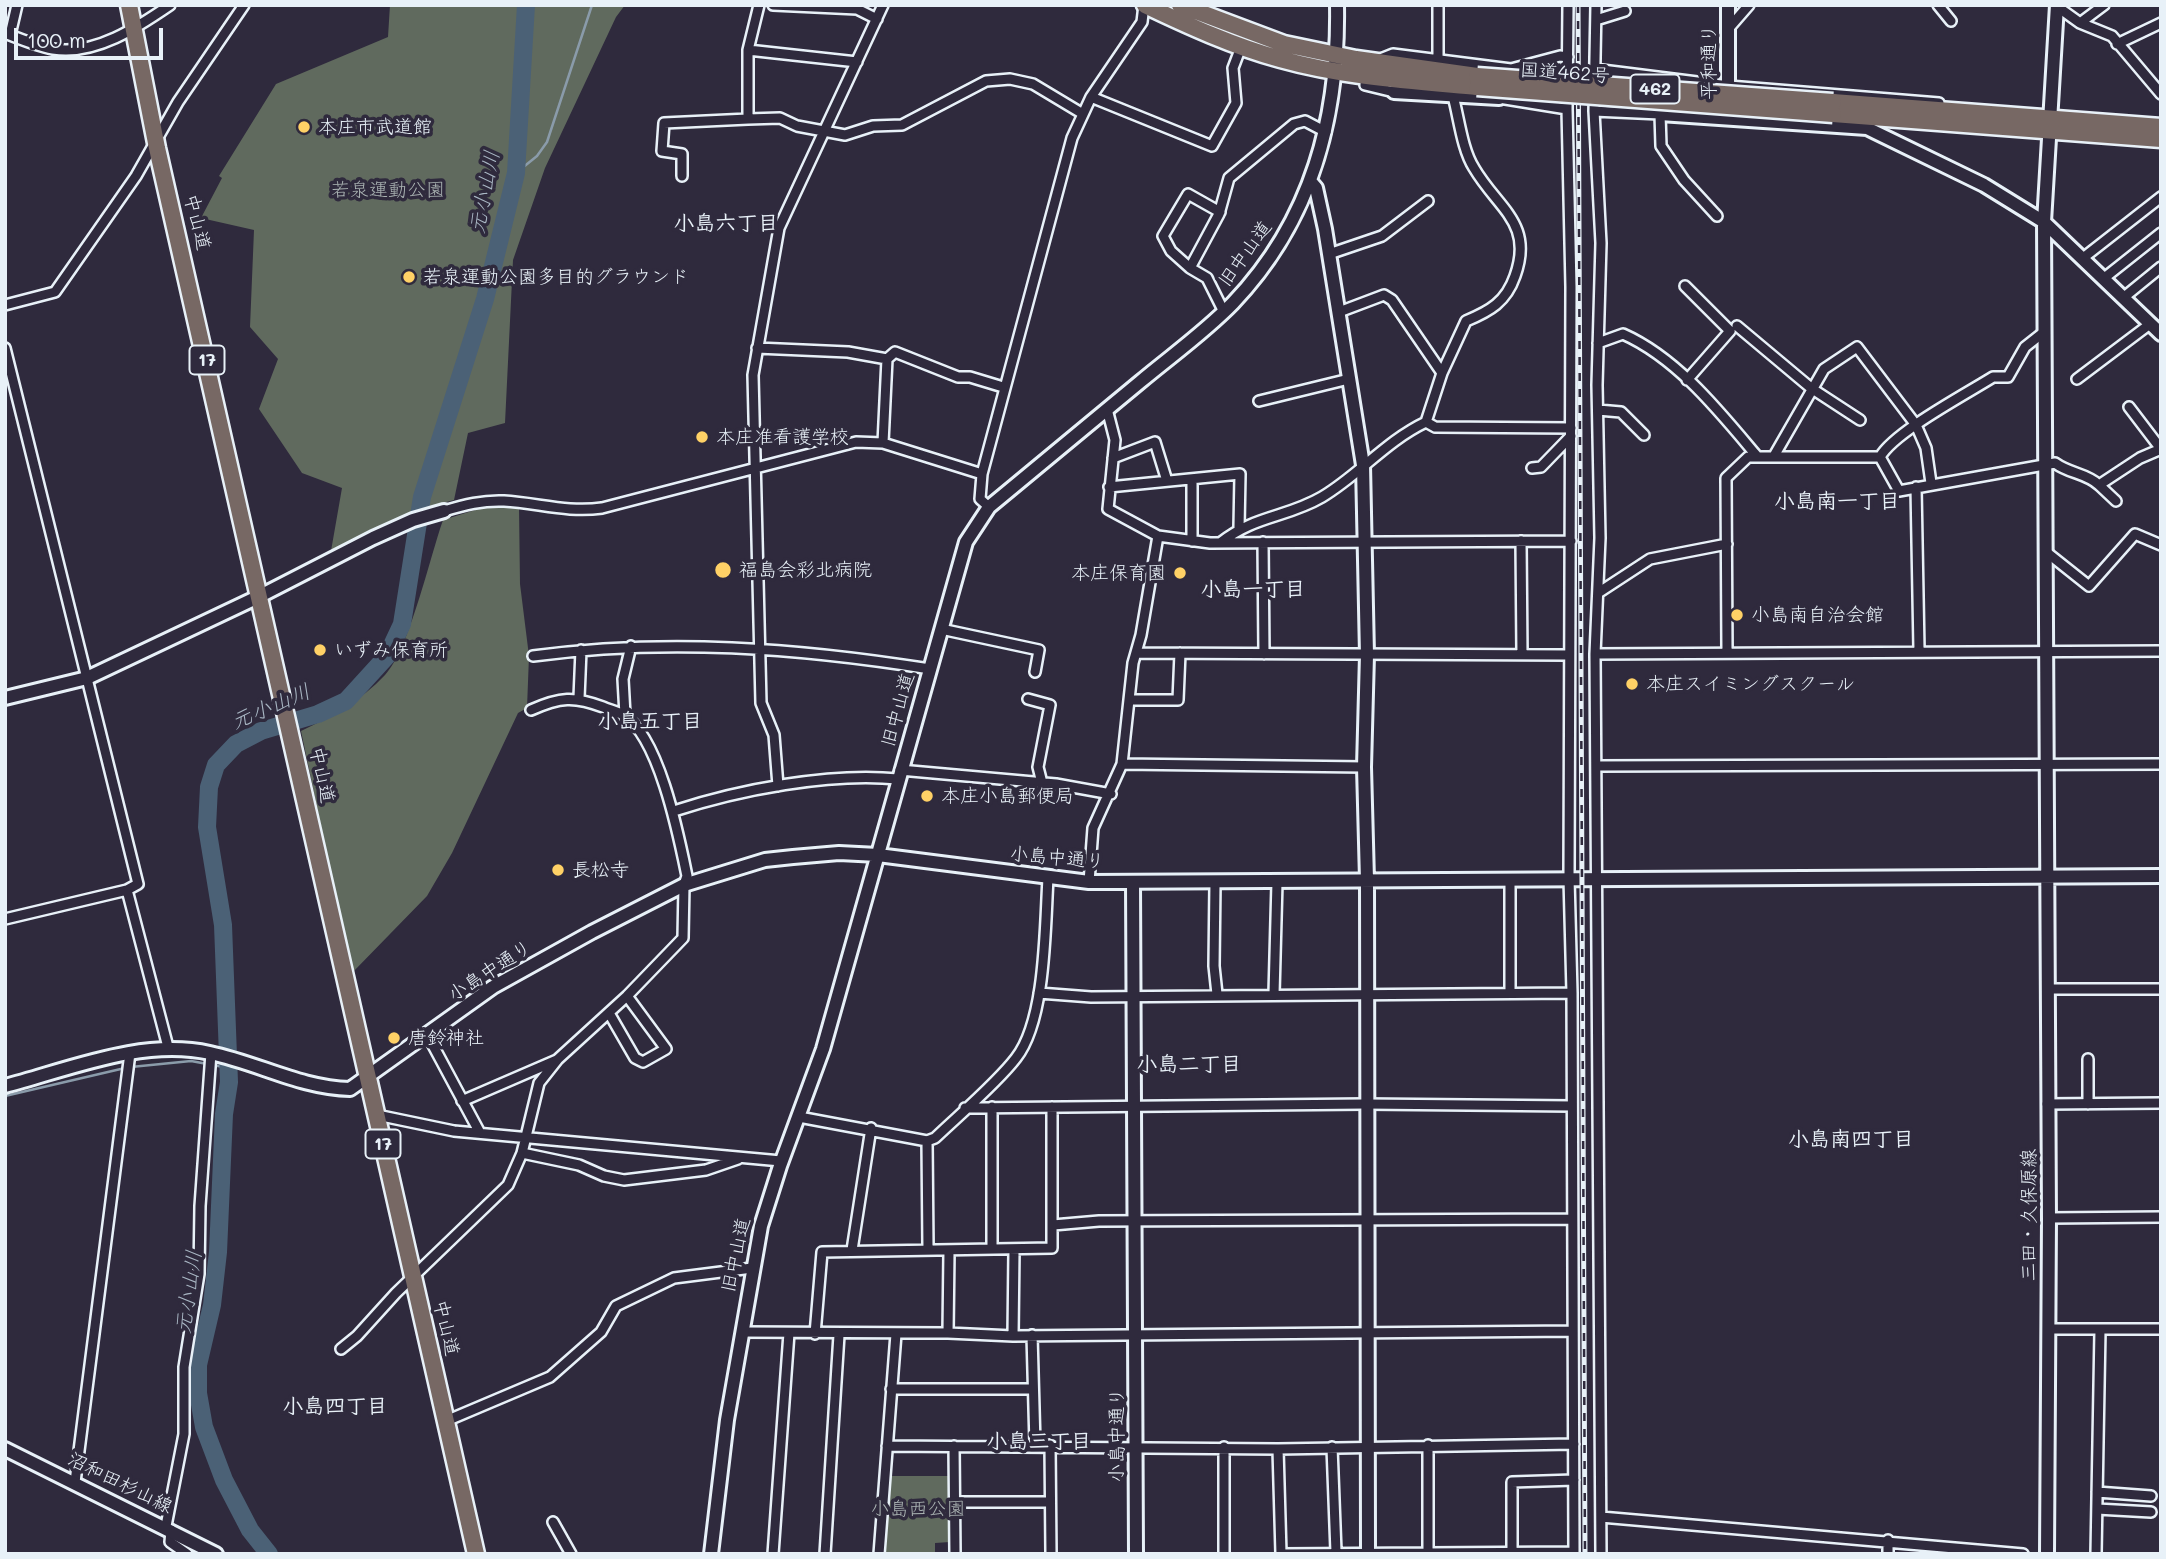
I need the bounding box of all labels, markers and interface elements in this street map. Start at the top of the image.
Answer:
scale bar [18,14,166,58]
street label: 平和通り [1698,24,1720,100]
text: 100 m [27,26,86,53]
street label: 国道462号 [1519,58,1611,88]
road number: 462 [1630,74,1680,104]
place label: 本庄市武道館 [318,116,432,138]
marker: 本庄市武道館 [296,119,312,135]
water label: 元小山川 [465,148,505,236]
park label: 若泉運動公園 [331,179,445,201]
street label: 中山道 [179,192,215,252]
district label: 小島六丁目 [674,211,778,237]
street label: 旧中山道 [1213,217,1277,291]
place label: 若泉運動公園多目的グラウンド [423,266,689,288]
marker: 若泉運動公園多目的グラウンド [401,269,417,285]
road number: 17 [190,346,224,374]
place label: 本庄准看護学校 [716,426,849,448]
marker: 本庄准看護学校 [694,429,710,445]
district label: 小島南一丁目 [1774,489,1900,515]
place label: 福島会彩北病院 [739,559,872,581]
marker: 福島会彩北病院 [713,560,733,580]
place label: 本庄保育園 [1071,562,1166,584]
marker: 本庄保育園 [1172,565,1188,581]
district label: 小島一丁目 [1201,577,1305,603]
place label: 小島南自治会館 [1751,604,1884,626]
marker: 小島南自治会館 [1729,607,1745,623]
place label: いずみ保育所 [334,639,448,661]
marker: いずみ保育所 [312,642,328,658]
street label: 旧中山道 [877,670,919,750]
place label: 本庄スイミングスクール [1646,673,1855,695]
marker: 本庄スイミングスクール [1624,676,1640,692]
water label: 元小山川 [227,679,315,735]
district label: 小島五丁目 [598,709,702,735]
street label: 中山道 [305,745,339,805]
place label: 本庄小島郵便局 [941,785,1074,807]
marker: 本庄小島郵便局 [919,788,935,804]
street label: 小島中通り [1009,843,1105,873]
place label: 長松寺 [572,859,629,881]
marker: 長松寺 [550,862,566,878]
street label: 小島中通り [444,936,536,1006]
place label: 唐鈴神社 [408,1027,484,1049]
marker: 唐鈴神社 [386,1030,402,1046]
district label: 小島二丁目 [1137,1052,1241,1078]
district label: 小島南四丁目 [1788,1127,1914,1153]
road number: 17 [366,1129,400,1158]
street label: 三田・久保原線 [2018,1149,2040,1281]
street label: 旧中山道 [717,1215,755,1295]
water label: 元小山川 [171,1249,207,1335]
street label: 中山道 [428,1298,464,1358]
street label: 小島中通り [1106,1388,1128,1482]
district label: 小島四丁目 [283,1394,387,1420]
district label: 小島三丁目 [987,1429,1091,1455]
street label: 沼和田杉山線 [64,1448,176,1518]
park label: 小島西公園 [871,1498,965,1520]

